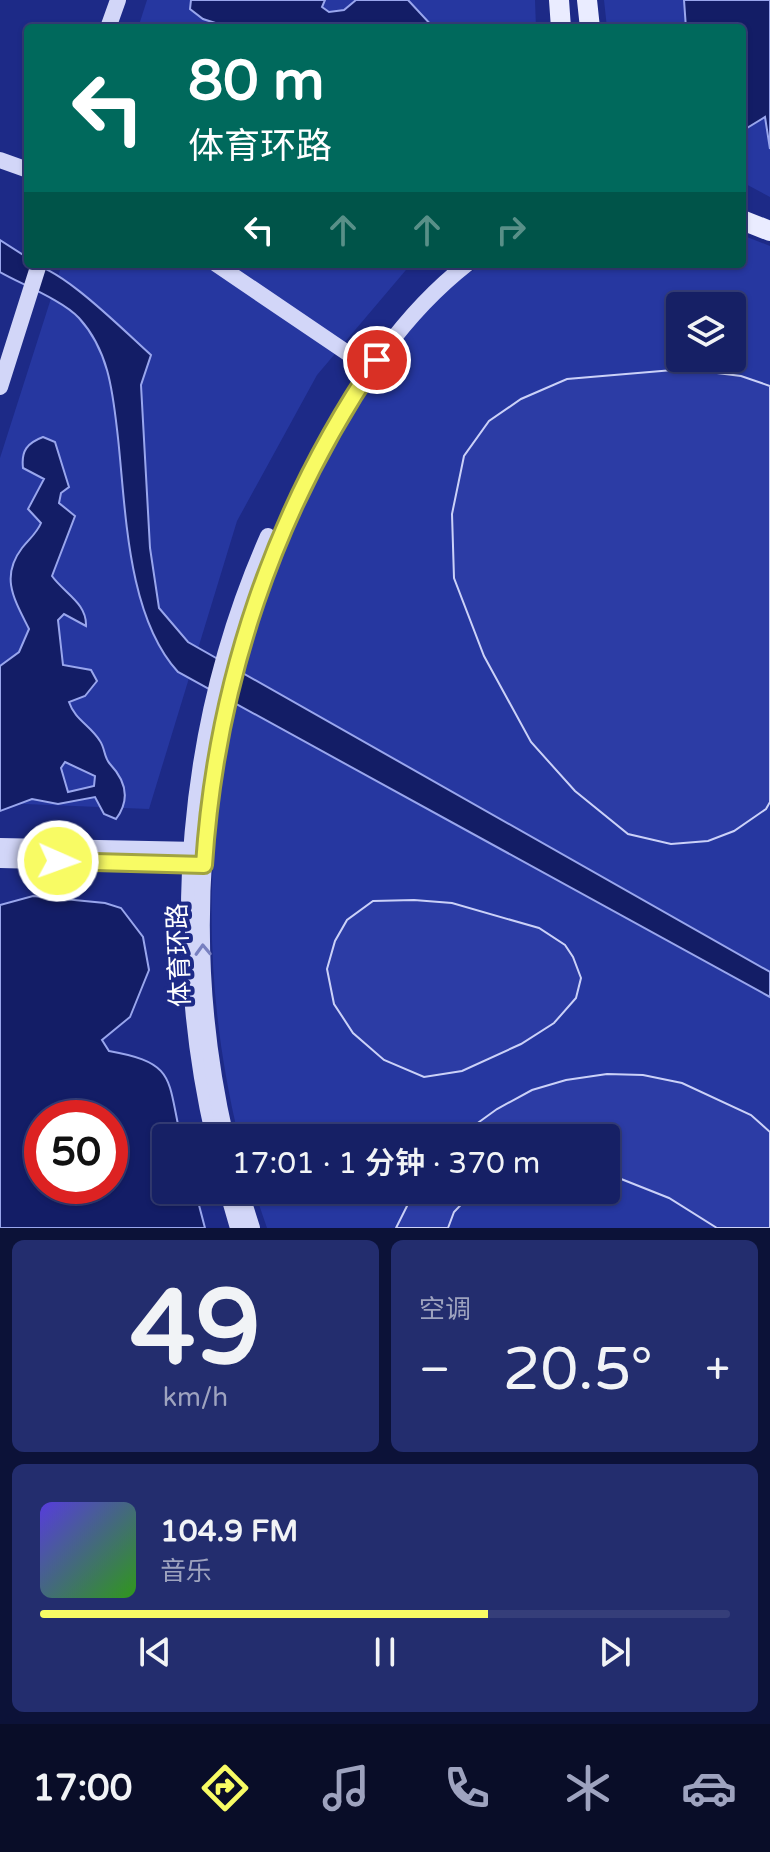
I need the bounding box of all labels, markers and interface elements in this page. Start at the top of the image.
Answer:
text: 80 m [188,48,324,115]
icon: left [56,56,160,160]
text: 体育环路 [188,125,332,168]
icon: left [237,208,281,252]
icon: ahead [321,208,365,252]
icon: ahead [405,208,449,252]
icon: right [489,208,533,252]
map controls [666,292,746,372]
button: layers [666,292,746,372]
pin [343,326,411,394]
icon: arrive [355,338,399,382]
position arrow [16,819,100,903]
street label: 体育环路 [162,902,196,1008]
one-way arrow [195,943,212,956]
speed limit sign: 50 [24,1100,128,1204]
text: 17:01 · 1 分钟 · 370 m [232,1145,540,1182]
text: 49 [130,1267,261,1392]
text: 空调 [419,1294,471,1325]
text: 20.5° [503,1334,653,1406]
text: − [419,1344,450,1397]
text: + [705,1344,730,1397]
text: km/h [163,1382,228,1413]
text: 104.9 FM [160,1513,298,1550]
text: 音乐 [160,1556,212,1587]
icon: previous [133,1630,177,1674]
icon: pause [363,1630,407,1674]
icon: next [593,1630,637,1674]
icon: directions [197,1760,253,1816]
icon: music [318,1760,374,1816]
icon: phone [439,1760,495,1816]
icon: climate [560,1760,616,1816]
icon: car [681,1760,737,1816]
text: 17:00 [33,1767,132,1810]

